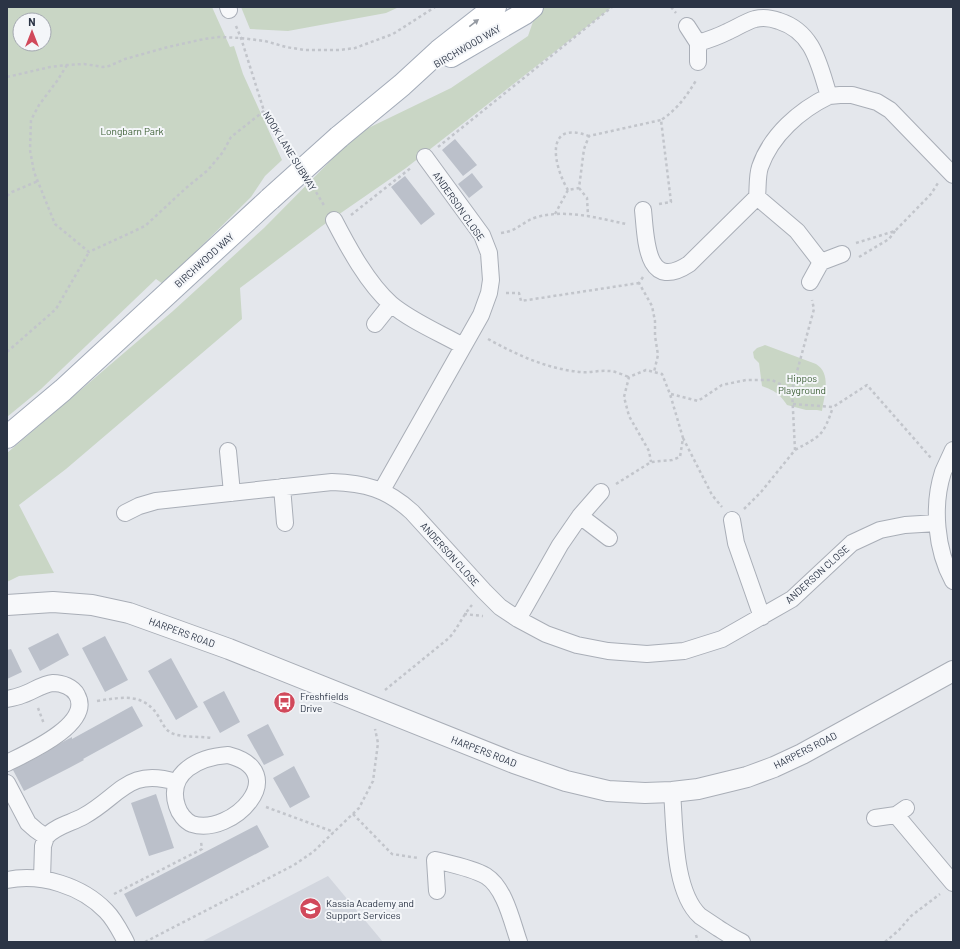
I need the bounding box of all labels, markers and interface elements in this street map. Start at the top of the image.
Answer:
north arrow [12,12,52,52]
text: N [28,15,36,28]
one-way arrow [469,19,480,28]
street label: BIRCHWOOD WAY [431,22,503,70]
street label: NOOK LANE SUBWAY [261,109,319,193]
park label: Longbarn Park [100,125,164,137]
street label: ANDERSON CLOSE [431,169,487,243]
street label: BIRCHWOOD WAY [172,230,236,290]
park label: Hippos Playground [778,372,826,396]
street label: ANDERSON CLOSE [418,520,482,588]
street label: ANDERSON CLOSE [783,542,851,606]
street label: HARPERS ROAD [147,615,217,649]
bus stop icon: Freshfields Drive [272,689,298,715]
place label: Freshfields Drive [300,690,349,714]
street label: HARPERS ROAD [771,729,839,771]
street label: HARPERS ROAD [449,733,519,769]
school or university icon: Kassia Academy and Support Services [297,896,323,922]
place label: Kassia Academy and Support Services [326,897,414,921]

